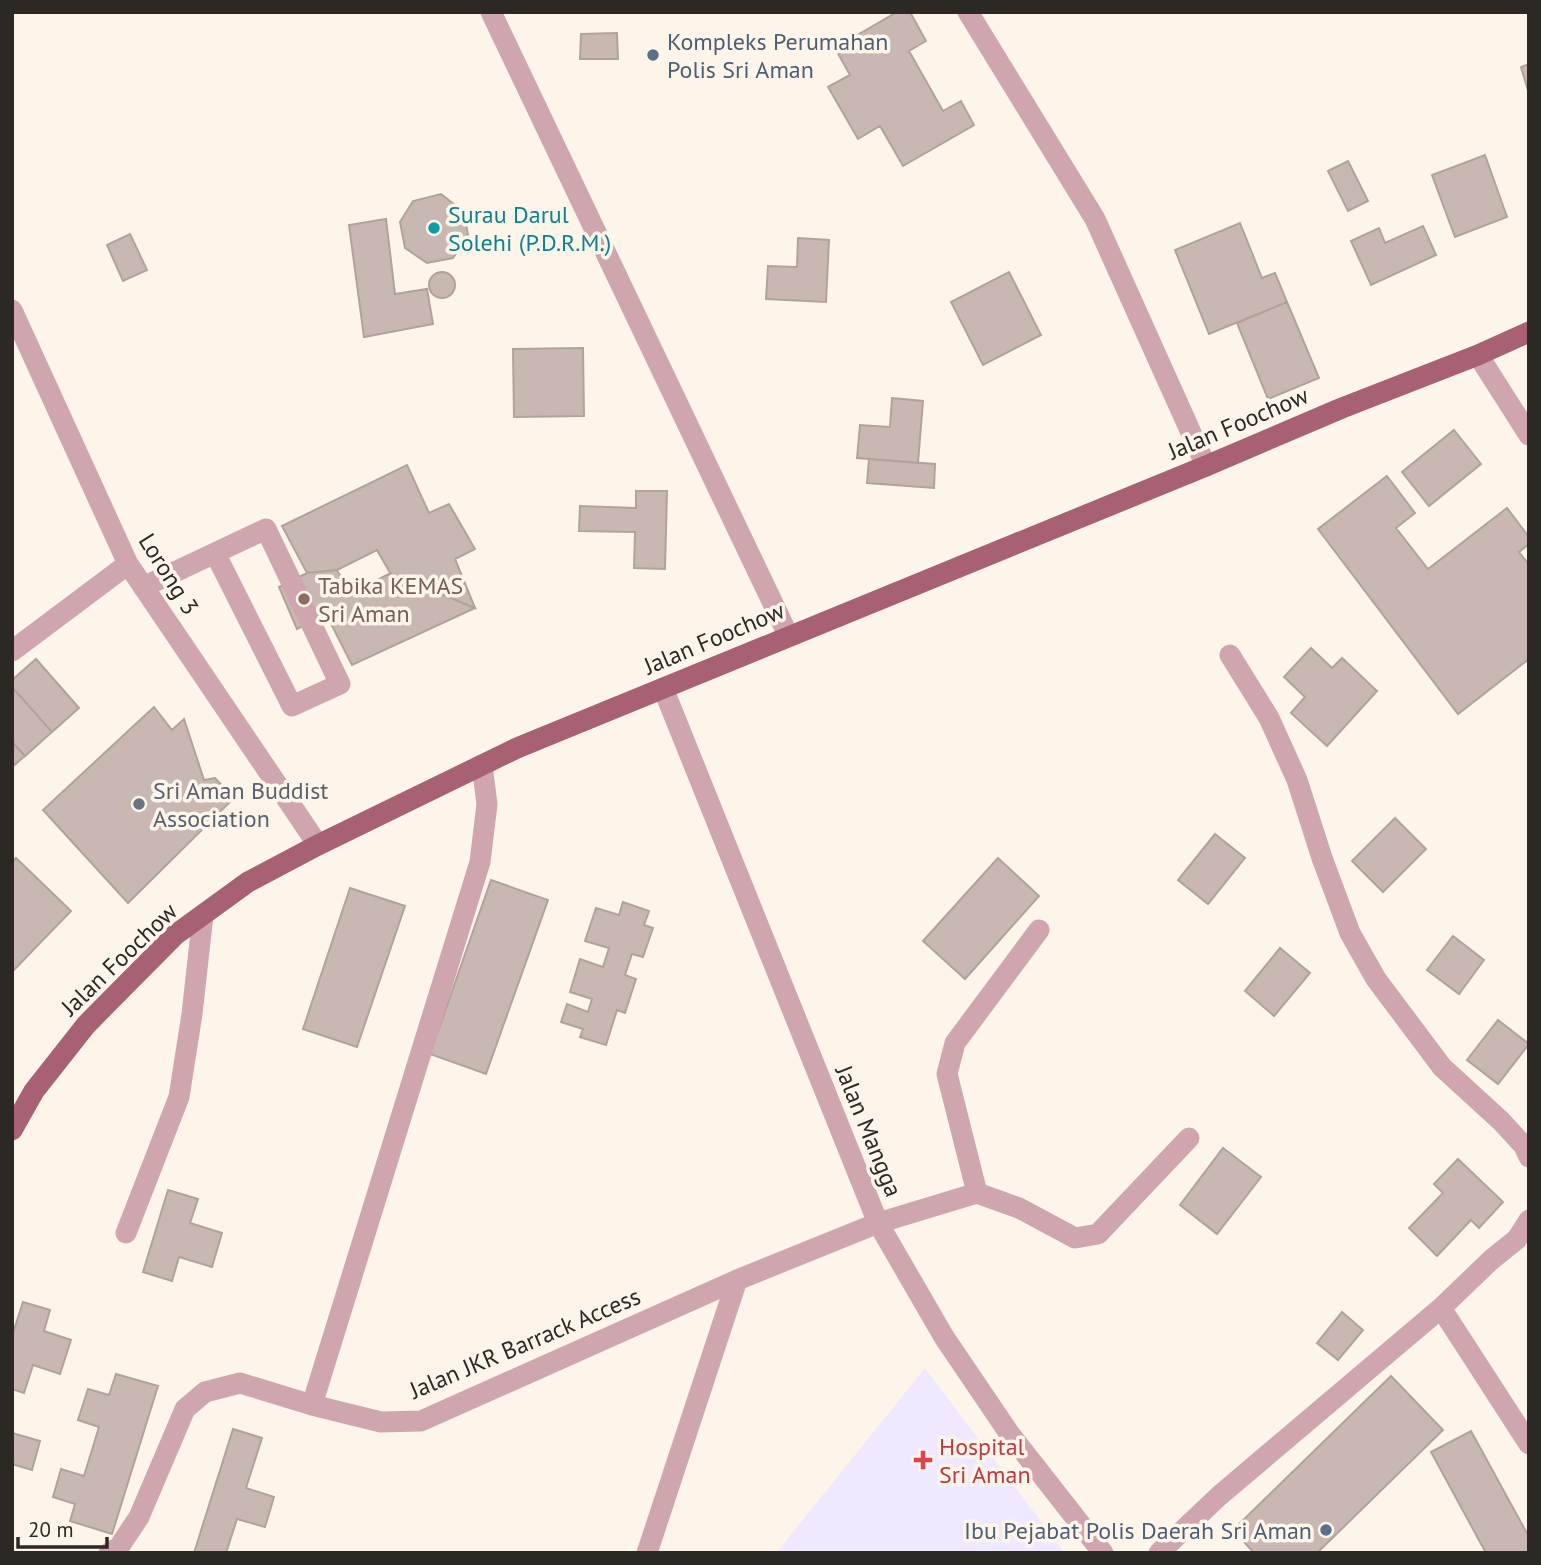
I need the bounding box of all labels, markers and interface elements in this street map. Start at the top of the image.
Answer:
place label: Kompleks Perumahan Polis Sri Aman [667,26,888,85]
marker: Kompleks Perumahan Polis Sri Aman [645,47,661,63]
place label: Surau Darul Solehi (P.D.R.M.) [448,199,611,258]
marker: Surau Darul Solehi (P.D.R.M.) [426,220,442,236]
street label: Jalan Foochow [1162,379,1313,467]
street label: Lorong 3 [132,527,206,621]
place label: Tabika KEMAS Sri Aman [318,570,463,629]
marker: Tabika KEMAS Sri Aman [296,591,312,607]
street label: Jalan Foochow [638,594,789,682]
place label: Sri Aman Buddist Association [153,775,328,834]
marker: Sri Aman Buddist Association [131,796,147,812]
street label: Jalan Foochow [54,896,184,1023]
street label: Jalan Mangga [828,1060,909,1201]
street label: Jalan JKR Barrack Access [404,1280,645,1406]
place label: Hospital Sri Aman [939,1431,1031,1490]
marker: Hospital Sri Aman [913,1450,933,1470]
scale bar [18,1506,107,1550]
place label: Ibu Pejabat Polis Daerah Sri Aman [964,1515,1312,1546]
text: 20 m [28,1516,74,1543]
marker: Ibu Pejabat Polis Daerah Sri Aman [1318,1522,1334,1538]

